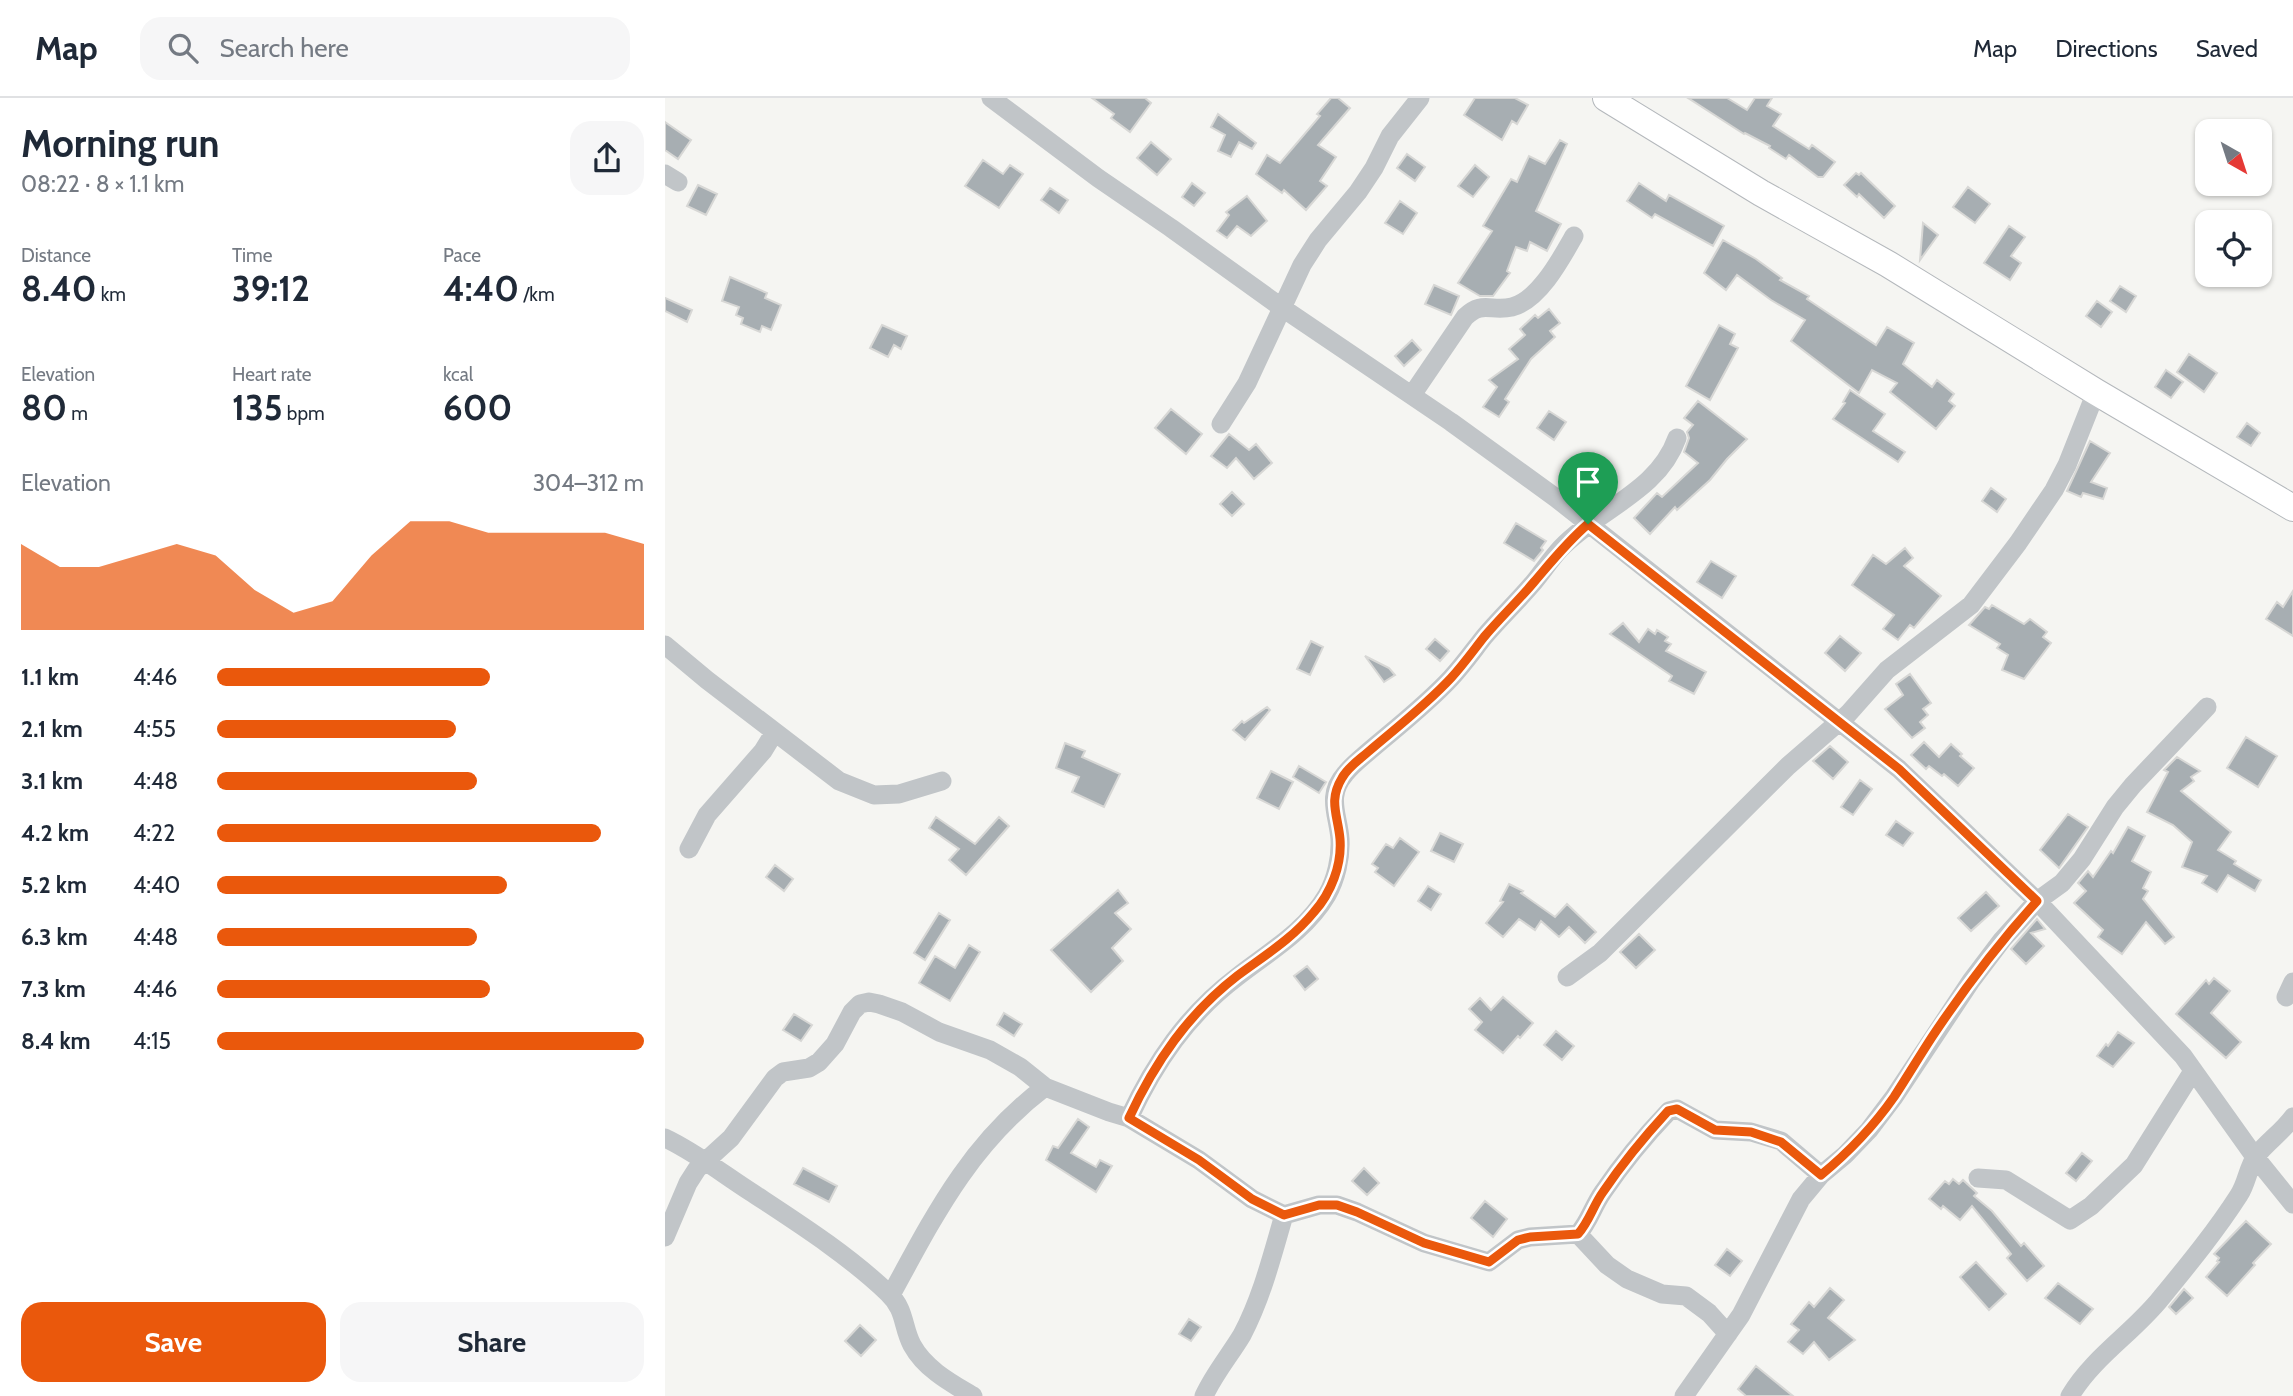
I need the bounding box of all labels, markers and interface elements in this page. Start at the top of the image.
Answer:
search box [140,17,630,80]
text: Map [35,28,98,68]
icon: search [164,29,202,67]
text: Search here [220,32,349,64]
text: Map [1973,34,2017,63]
text: Directions [2055,34,2158,63]
text: Saved [2196,34,2258,63]
north arrow [2195,119,2271,196]
map controls [2195,119,2272,287]
text: Morning run [21,120,220,167]
button: share [570,121,644,195]
text: 08:22 · 8 × 1.1 km [21,170,184,198]
button: locate [2195,210,2272,287]
text: Distance [21,244,91,267]
text: Time [232,244,272,267]
text: Pace [443,244,481,267]
text: 8.40 [21,267,96,310]
text: 39:12 [232,267,310,310]
text: 4:40 [443,267,519,310]
text: km [96,283,126,306]
text: /km [519,283,555,306]
text: Elevation [21,363,95,386]
text: Heart rate [232,363,312,386]
text: kcal [443,363,473,386]
text: 80 [21,386,67,429]
text: 135 [232,386,283,429]
text: 600 [443,386,512,429]
text: m [67,402,88,425]
text: bpm [283,402,325,425]
pin [1558,452,1618,524]
icon: arrive [1569,463,1607,501]
text: Elevation [21,469,111,497]
text: 304–312 m [533,469,644,497]
text: 1.1 km [21,663,79,691]
text: 4:46 [133,663,177,691]
text: 2.1 km [21,715,83,743]
text: 4:55 [133,715,176,743]
text: 3.1 km [21,767,83,795]
text: 4:48 [133,767,178,795]
text: 4.2 km [21,819,89,847]
text: 4:22 [133,819,175,847]
text: 5.2 km [21,871,87,899]
text: 4:40 [133,871,180,899]
text: 6.3 km [21,923,88,951]
text: 4:48 [133,923,178,951]
text: 7.3 km [21,975,86,1003]
text: 4:46 [133,975,177,1003]
text: 8.4 km [21,1027,91,1055]
text: 4:15 [133,1027,171,1055]
button: Save [21,1302,326,1382]
button: Share [340,1302,644,1382]

